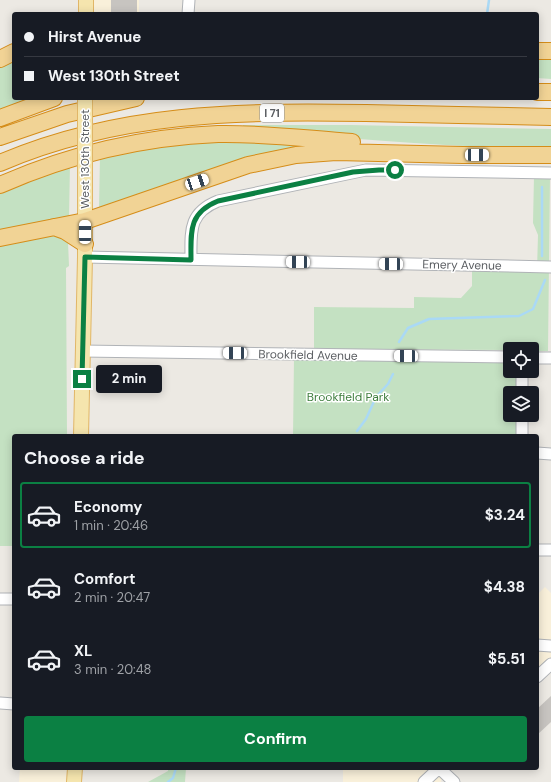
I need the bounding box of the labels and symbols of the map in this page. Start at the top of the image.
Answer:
road number: I 71 [260,104,284,122]
street label: West 130th Street [77,109,93,209]
car [465,149,489,161]
route start [386,161,404,179]
car [184,172,210,192]
car [79,220,91,244]
car [286,256,310,268]
street label: Emery Avenue [422,256,502,274]
car [379,258,403,270]
street label: Brookfield Avenue [258,346,358,364]
car [223,347,247,359]
car [394,350,418,362]
callout: 2 min [96,365,162,393]
route end [73,370,91,388]
park label: Brookfield Park [307,389,389,405]

